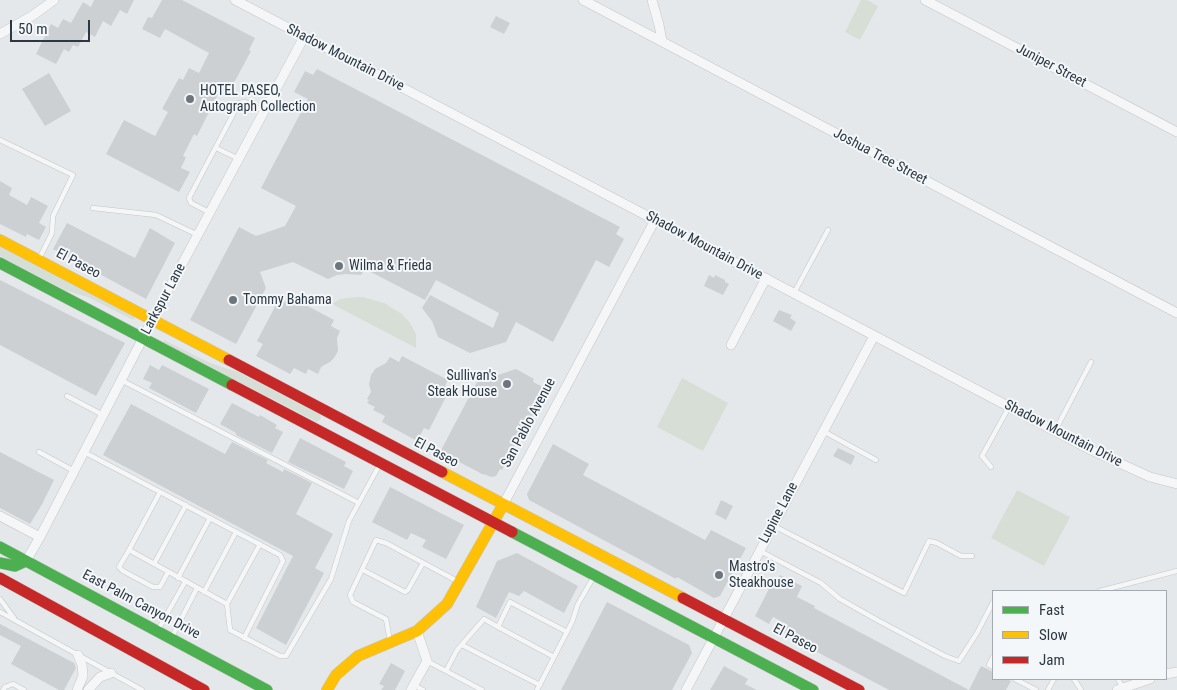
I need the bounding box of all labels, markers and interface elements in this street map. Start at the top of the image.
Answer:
scale bar [12,10,92,42]
text: 50 m [18,20,48,38]
street label: Shadow Mountain Drive [283,21,407,95]
street label: Juniper Street [1013,40,1089,92]
place label: HOTEL PASEO, Autograph Collection [200,83,316,115]
marker: HOTEL PASEO, Autograph Collection [184,93,196,105]
street label: Joshua Tree Street [830,125,930,189]
street label: Shadow Mountain Drive [643,208,765,284]
street label: El Paseo [53,245,103,283]
place label: Wilma & Frieda [349,258,432,274]
marker: Wilma & Frieda [333,260,345,272]
street label: Larkspur Lane [138,261,190,337]
place label: Tommy Bahama [243,292,332,308]
marker: Tommy Bahama [227,294,239,306]
place label: Sullivan's Steak House [427,368,497,401]
street label: San Pablo Avenue [498,375,560,471]
marker: Sullivan's Steak House [501,378,513,390]
street label: Shadow Mountain Drive [1001,397,1125,471]
street label: El Paseo [411,434,461,472]
street label: Lupine Lane [756,480,802,546]
place label: Mastro's Steakhouse [729,559,793,592]
street label: East Palm Canyon Drive [79,567,203,643]
marker: Mastro's Steakhouse [713,569,725,581]
legend [992,590,1167,680]
text: Fast [1039,601,1064,619]
street label: El Paseo [770,620,820,658]
text: Slow [1039,626,1068,644]
text: Jam [1039,651,1065,669]

